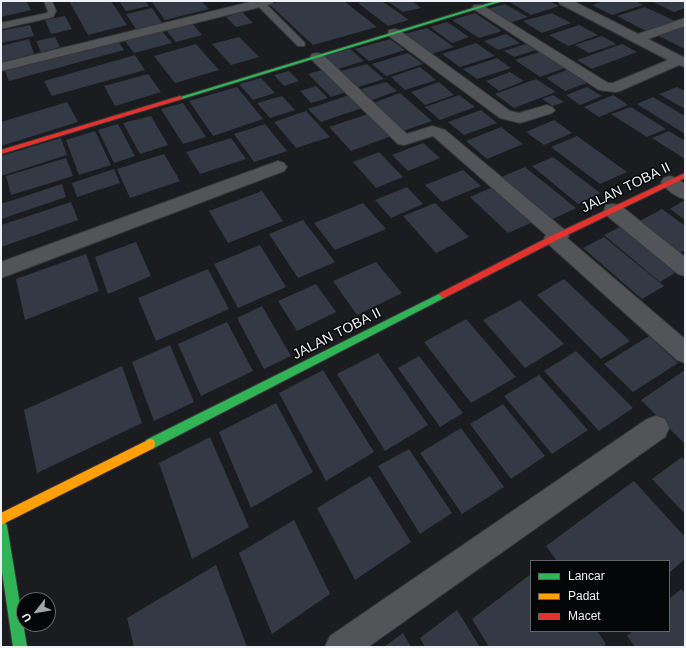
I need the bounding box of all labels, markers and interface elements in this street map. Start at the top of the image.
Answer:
street label: JALAN TOBA II [579,159,673,217]
street label: JALAN TOBA II [290,304,384,364]
legend [530,560,670,632]
text: Lancar [568,569,605,583]
text: Padat [568,589,599,603]
north arrow [16,592,56,632]
text: Macet [568,609,601,623]
text: U [19,611,34,624]

